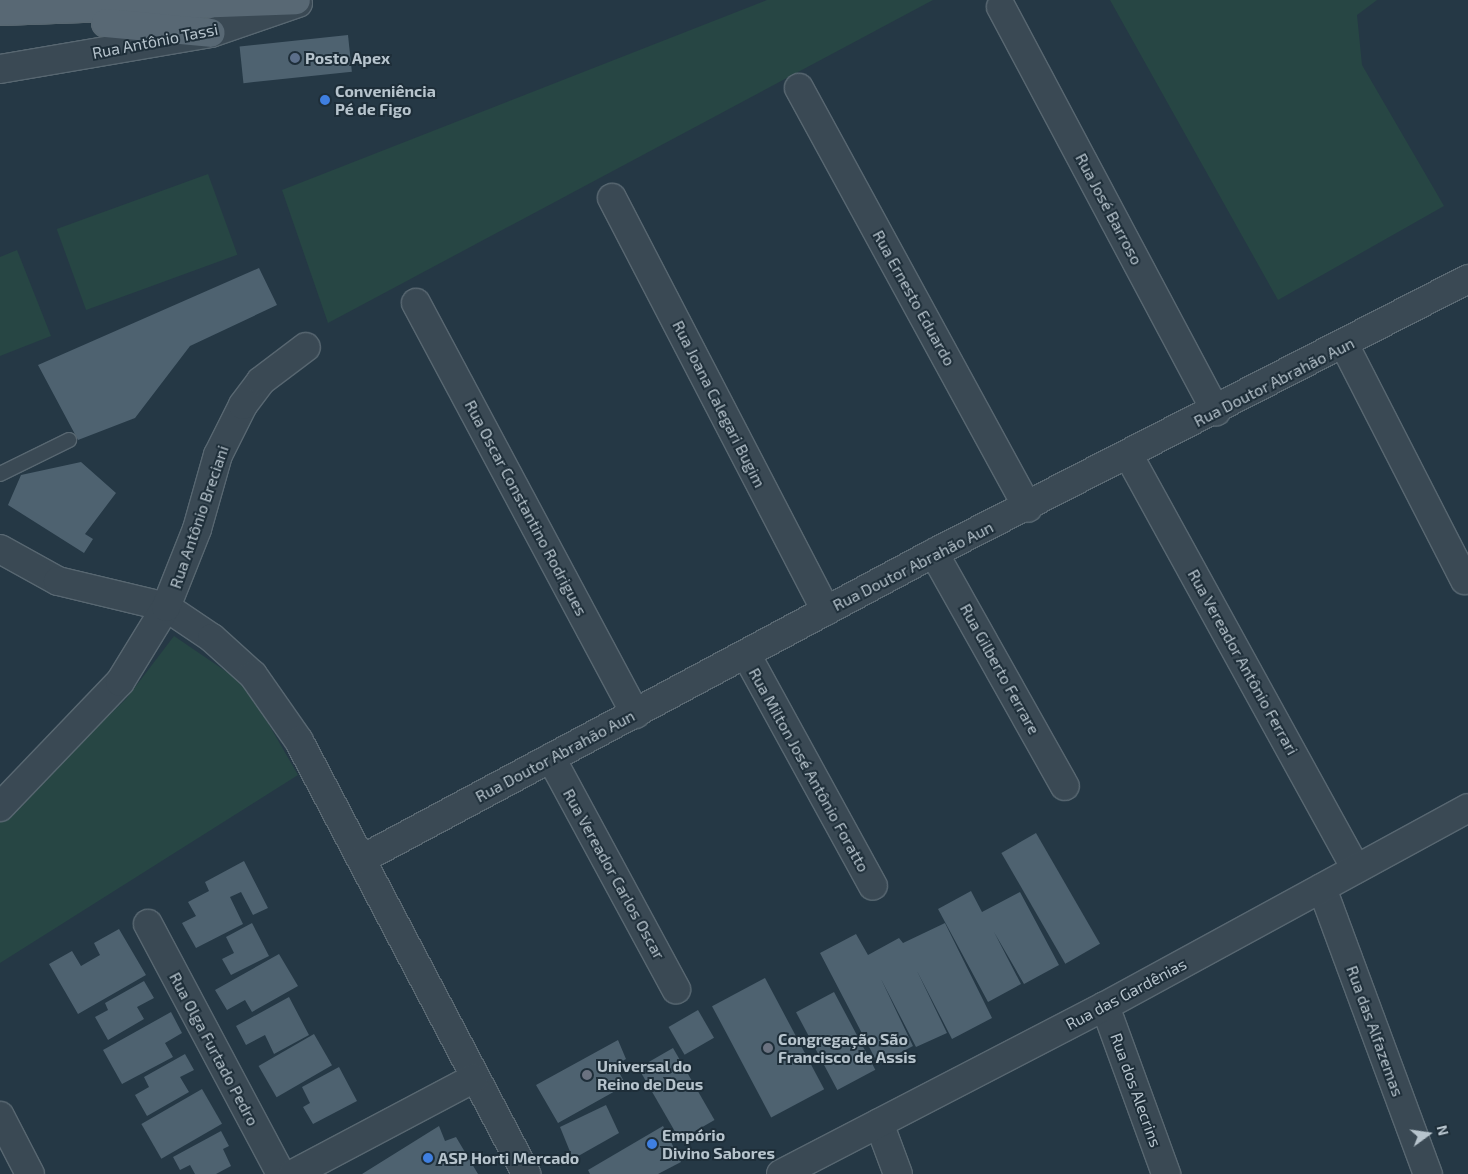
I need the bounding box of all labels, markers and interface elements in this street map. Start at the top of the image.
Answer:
street label: Rua Antônio Tassi [90,19,220,63]
place label: Posto Apex [305,48,390,68]
marker: Posto Apex [289,52,301,64]
place label: Conveniência Pé de Figo [335,81,436,119]
marker: Conveniência Pé de Figo [319,94,331,106]
street label: Rua José Barroso [1071,150,1147,268]
street label: Rua Ernesto Eduardo [869,227,959,369]
street label: Rua Joana Calegari Bugim [668,317,770,491]
street label: Rua Doutor Abrahão Aun [1190,333,1358,431]
street label: Rua Oscar Constantino Rodrigues [461,397,591,619]
street label: Rua Antônio Breciani [165,443,233,591]
street label: Rua Doutor Abrahão Aun [829,517,997,615]
street label: Rua Vereador Antônio Ferrari [1184,565,1302,759]
street label: Rua Gilberto Ferrare [956,600,1044,738]
street label: Rua Milton José Antônio Foratto [745,664,873,876]
street label: Rua Doutor Abrahão Aun [472,706,638,806]
street label: Rua Vereador Carlos Oscar [559,785,669,963]
street label: Rua das Gardênias [1062,954,1190,1034]
street label: Rua das Alfazemas [1342,963,1408,1099]
street label: Rua Olga Furtado Pedro [165,969,263,1129]
place label: Congregação São Francisco de Assis [778,1029,917,1067]
street label: Rua dos Alecrins [1106,1030,1166,1150]
marker: Congregação São Francisco de Assis [762,1042,774,1054]
place label: Universal do Reino de Deus [597,1056,703,1094]
marker: Universal do Reino de Deus [581,1069,593,1081]
north arrow [1403,1109,1453,1159]
text: N [1434,1123,1453,1137]
place label: Empório Divino Sabores [662,1125,775,1163]
marker: Empório Divino Sabores [646,1138,658,1150]
place label: ASP Horti Mercado [438,1148,580,1168]
marker: ASP Horti Mercado [422,1152,434,1164]

